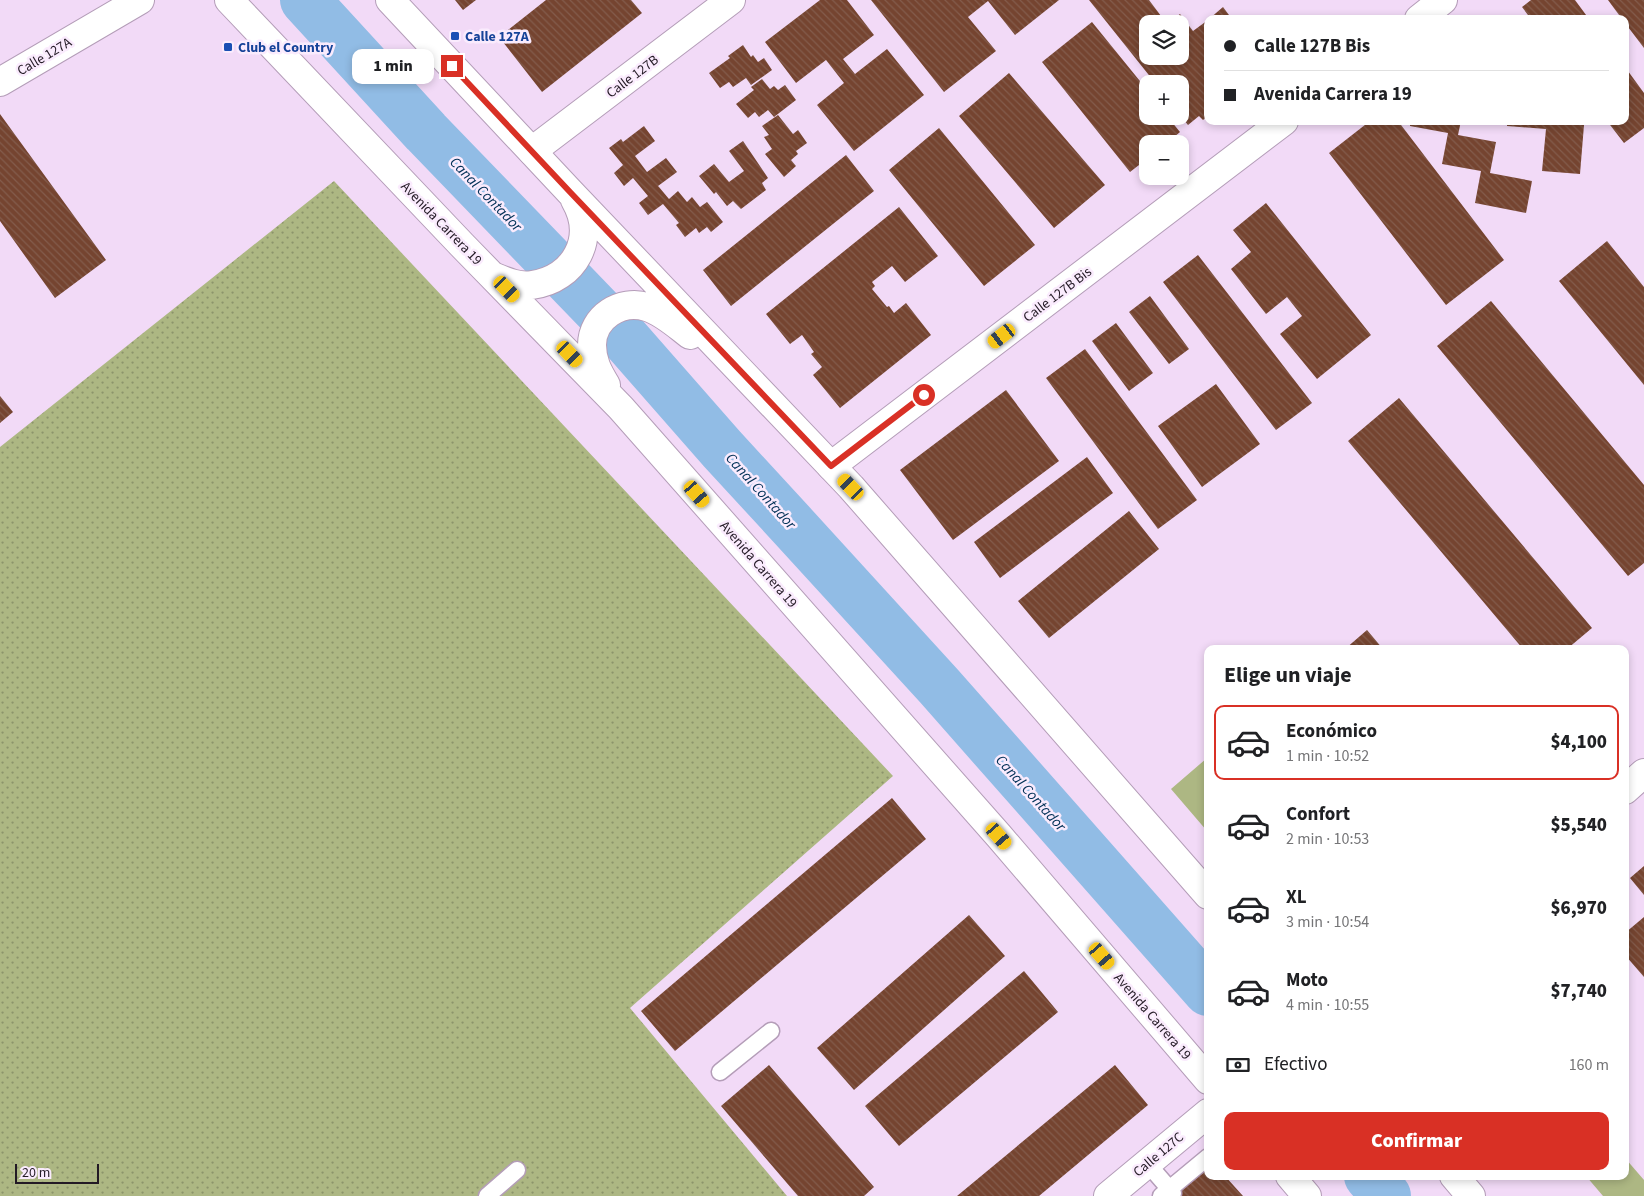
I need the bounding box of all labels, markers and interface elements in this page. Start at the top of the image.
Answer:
map controls [1139,15,1189,185]
button: layers [1139,15,1189,65]
place label: Calle 127A [465,27,530,47]
marker: Calle 127A [449,30,461,42]
street label: Calle 127A [13,33,76,81]
text: Calle 127B Bis [1254,33,1370,60]
place label: Club el Country [238,38,334,58]
marker: Club el Country [222,41,234,53]
callout: 1 min [352,48,434,84]
street label: Calle 127B [602,50,663,103]
text: 1 min [373,55,413,77]
route end [441,55,463,77]
button: + [1139,75,1189,125]
text: Avenida Carrera 19 [1254,81,1412,108]
button: − [1139,135,1189,185]
water label: Canal Contador [445,152,527,237]
street label: Avenida Carrera 19 [396,177,487,270]
street label: Calle 127B Bis [1019,262,1096,327]
car [491,273,522,305]
car [985,321,1018,351]
car [554,338,585,370]
route start [913,384,935,406]
water label: Canal Contador [721,449,801,535]
car [835,471,866,503]
car [681,478,712,510]
street label: Avenida Carrera 19 [715,517,802,613]
text: Elige un viaje [1224,659,1352,691]
text: Económico [1286,718,1377,745]
icon: car [1226,720,1271,765]
text: $4,100 [1550,729,1607,756]
text: 1 min · 10:52 [1286,745,1369,767]
water label: Canal Contador [991,751,1071,837]
text: Confort [1286,801,1350,828]
icon: car [1226,803,1271,848]
text: $5,540 [1550,812,1607,839]
car [983,820,1014,852]
text: 2 min · 10:53 [1286,828,1369,850]
text: XL [1286,884,1307,911]
icon: car [1226,886,1271,931]
text: $6,970 [1550,895,1607,922]
text: 3 min · 10:54 [1286,911,1369,933]
car [1086,940,1117,972]
text: Moto [1286,967,1328,994]
street label: Avenida Carrera 19 [1109,969,1196,1065]
icon: car [1226,969,1271,1014]
text: $7,740 [1550,978,1607,1005]
text: 4 min · 10:55 [1286,994,1369,1016]
icon: cash [1224,1051,1252,1079]
text: Efectivo [1264,1051,1327,1078]
text: 160 m [1569,1054,1609,1076]
button: Confirmar [1224,1112,1609,1170]
street label: Calle 127C [1129,1128,1188,1182]
scale bar [15,1161,99,1184]
text: 20 m [22,1163,50,1183]

